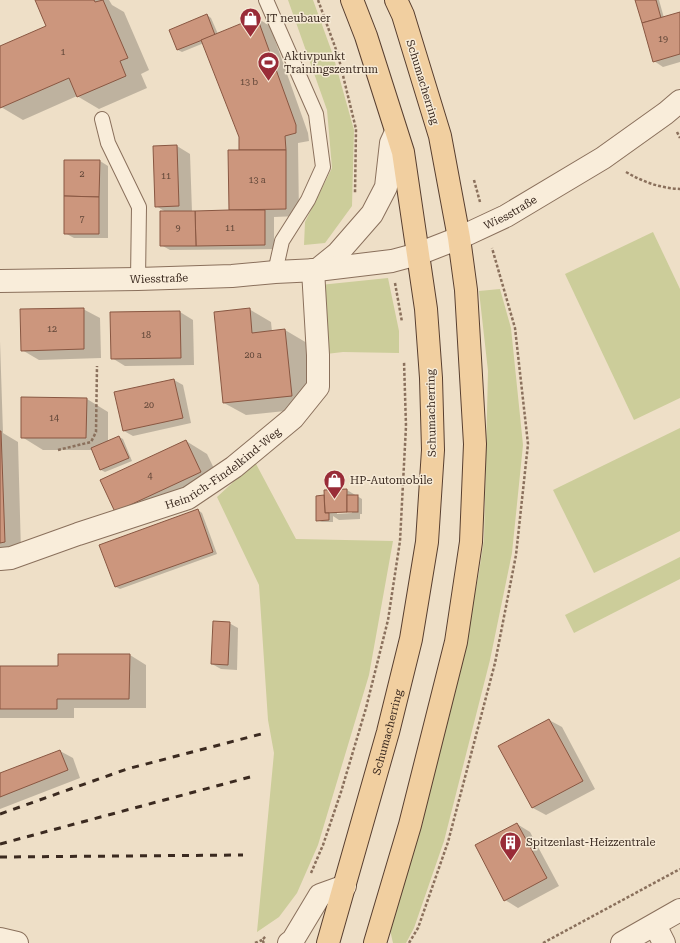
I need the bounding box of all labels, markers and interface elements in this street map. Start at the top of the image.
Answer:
shop icon: IT neubauer [238,5,264,38]
place label: IT neubauer [266,12,331,25]
house number: 19 [658,34,668,44]
street label: Schumacherring [403,38,442,127]
house number: 1 [60,47,66,57]
sports icon: Aktivpunkt Trainingszentrum [256,49,282,82]
place label: Aktivpunkt Trainingszentrum [284,50,378,76]
house number: 13 b [240,77,258,87]
house number: 2 [79,169,85,179]
house number: 11 [161,171,171,181]
house number: 13 a [248,175,266,185]
street label: Wiesstraße [482,193,539,232]
house number: 7 [79,214,85,224]
house number: 9 [175,223,181,233]
house number: 11 [225,223,235,233]
street label: Wiesstraße [130,271,188,286]
house number: 12 [47,324,57,334]
house number: 18 [141,330,151,340]
house number: 20 a [244,350,262,360]
street label: Schumacherring [424,368,439,457]
house number: 20 [144,400,154,410]
house number: 14 [49,413,59,423]
street label: Heinrich-Findelkind-Weg [164,425,284,512]
shop icon: HP-Automobile [322,467,348,500]
house number: 4 [147,471,153,481]
place label: HP-Automobile [350,474,433,487]
street label: Schumacherring [370,687,405,777]
building icon: Spitzenlast-Heizzentrale [498,829,524,862]
place label: Spitzenlast-Heizzentrale [526,836,656,849]

